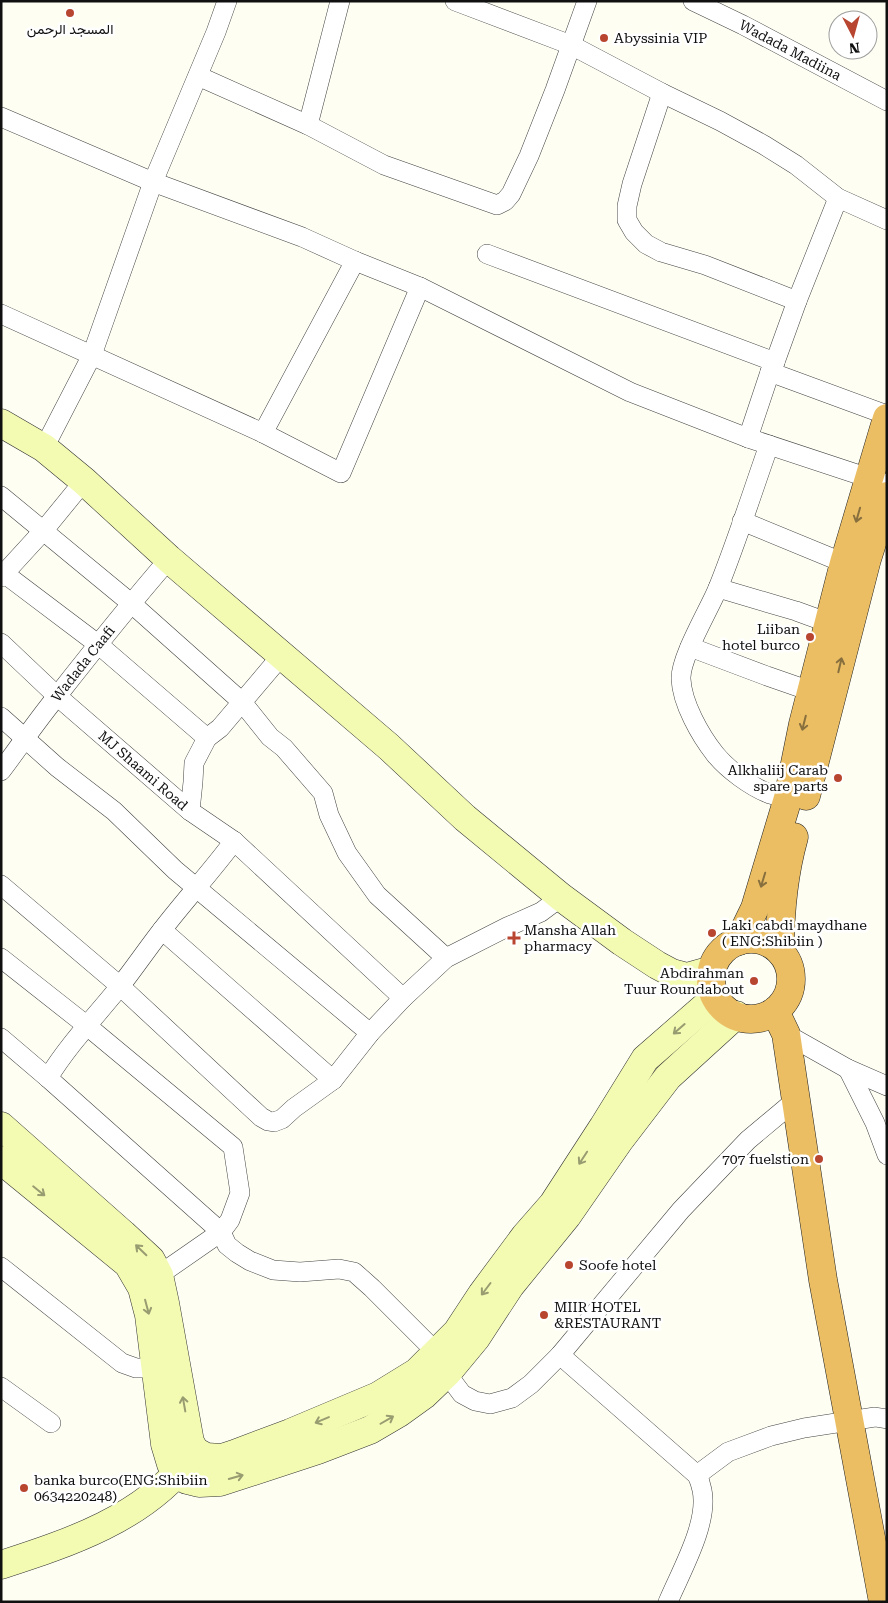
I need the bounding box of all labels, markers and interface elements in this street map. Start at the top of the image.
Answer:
marker: المسجد الرحمن [64,7,76,19]
north arrow [828,10,878,60]
street label: Wadada Madiina [737,17,844,84]
place label: المسجد الرحمن [27,21,113,38]
place label: Abyssinia VIP [614,30,707,46]
marker: Abyssinia VIP [598,32,610,44]
text: N [848,39,861,56]
one-way arrow [853,506,862,522]
place label: Liiban hotel burco [722,621,800,653]
street label: Wadada Caafi [48,622,118,705]
marker: Liiban hotel burco [804,631,816,643]
one-way arrow [836,658,845,674]
one-way arrow [799,714,808,730]
street label: MJ Shaami Road [95,728,191,813]
place label: Alkhaliij Carab spare parts [728,762,828,794]
marker: Alkhaliij Carab spare parts [832,772,844,784]
one-way arrow [758,872,768,888]
place label: Laki cabdi maydhane ( ENG:Shibiin ) [722,917,867,949]
place label: Mansha Allah pharmacy [524,922,616,954]
marker: Laki cabdi maydhane ( ENG:Shibiin ) [706,927,718,939]
marker: Mansha Allah pharmacy [508,932,520,944]
place label: Abdirahman Tuur Roundabout [624,965,744,997]
marker: Abdirahman Tuur Roundabout [748,975,760,987]
one-way arrow [673,1023,686,1034]
one-way arrow [577,1151,587,1165]
place label: 707 fuelstion [722,1151,809,1167]
marker: 707 fuelstion [813,1153,825,1165]
one-way arrow [32,1185,45,1196]
one-way arrow [135,1244,147,1256]
place label: Soofe hotel [579,1257,657,1273]
marker: Soofe hotel [563,1259,575,1271]
one-way arrow [481,1282,491,1296]
one-way arrow [143,1299,152,1315]
place label: MIIR HOTEL &RESTAURANT [554,1299,661,1331]
marker: MIIR HOTEL &RESTAURANT [538,1309,550,1321]
one-way arrow [178,1397,188,1413]
one-way arrow [380,1414,394,1424]
one-way arrow [315,1415,330,1425]
place label: banka burco(ENG:Shibiin 0634220248) [34,1472,207,1504]
one-way arrow [227,1472,243,1481]
marker: banka burco(ENG:Shibiin 0634220248) [18,1482,30,1494]

